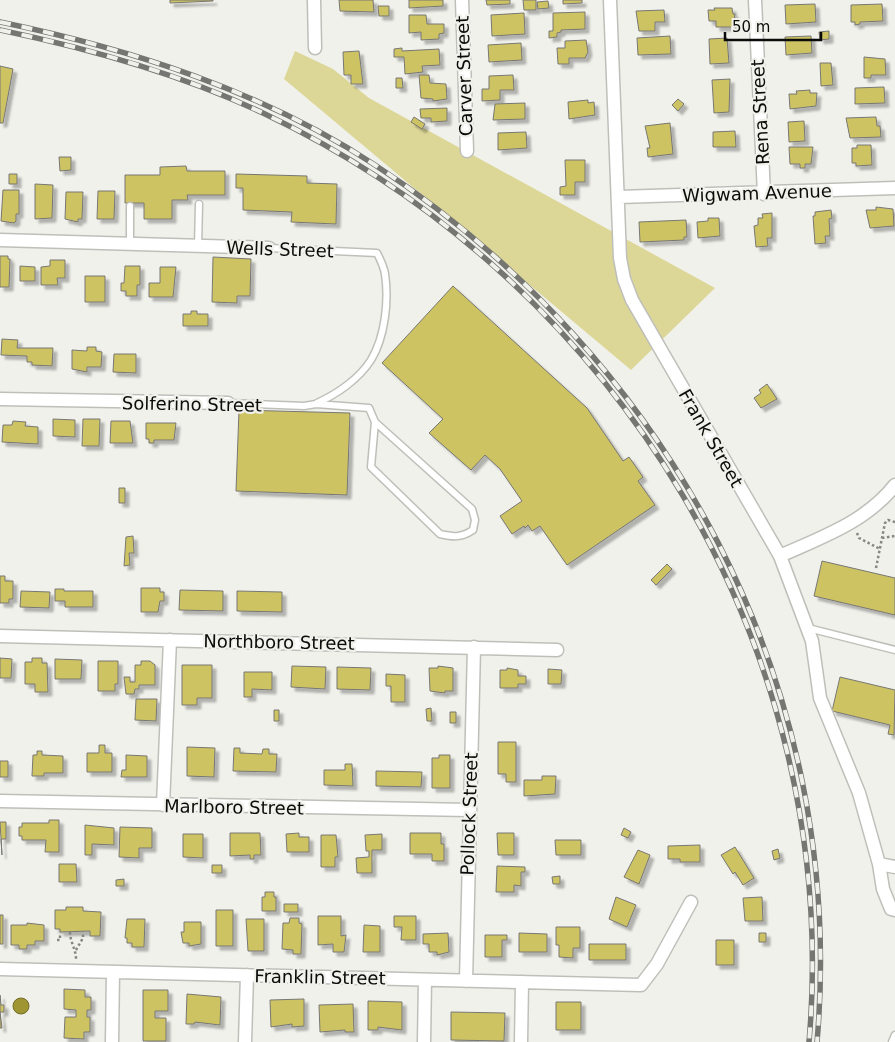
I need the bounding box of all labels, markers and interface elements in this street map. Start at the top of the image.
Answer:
scale bar [725,10,821,42]
street label: Carver Street [451,15,477,137]
text: 50 m [732,18,770,36]
street label: Rena Street [747,59,773,165]
street label: Wigwam Avenue [682,180,832,206]
street label: Wells Street [226,237,334,261]
street label: Frank Street [674,385,748,491]
street label: Solferino Street [122,392,262,416]
street label: Northboro Street [203,630,355,654]
street label: Pollock Street [456,752,482,876]
street label: Marlboro Street [164,795,304,819]
street label: Franklin Street [254,965,386,989]

